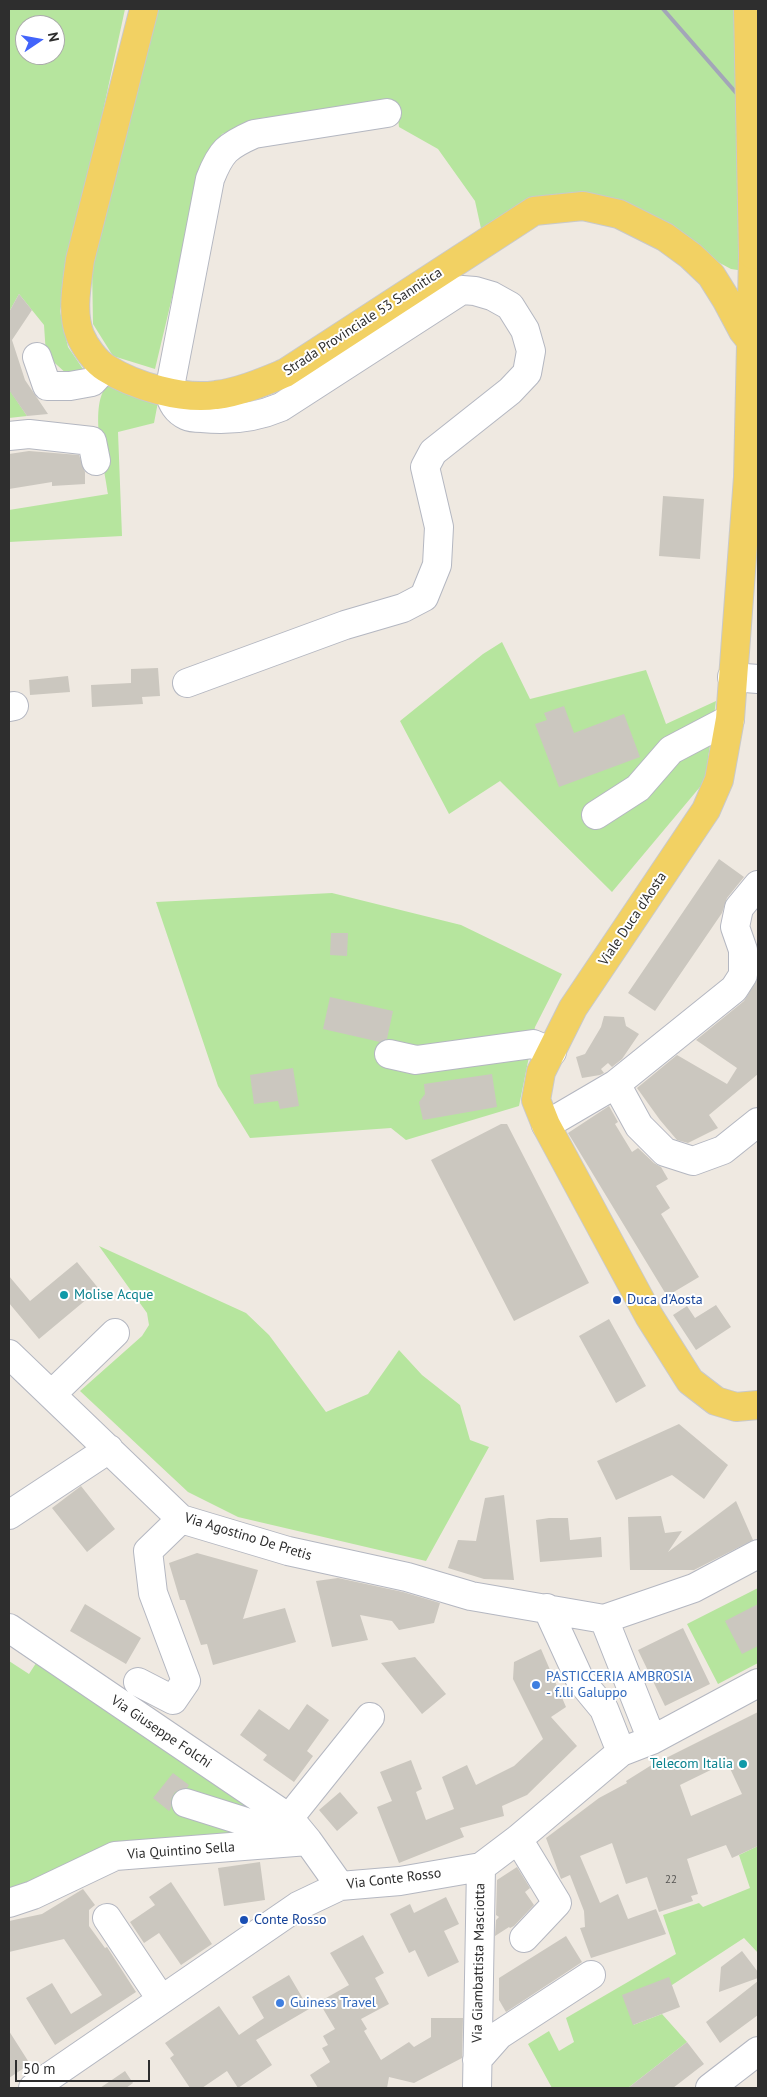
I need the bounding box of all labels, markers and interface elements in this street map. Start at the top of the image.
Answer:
north arrow [15,15,65,65]
text: N [44,31,63,43]
street label: Strada Provinciale 53 Sannitica [280,264,446,380]
street label: Viale Duca d'Aosta [595,869,671,969]
place label: Molise Acque [74,1287,153,1303]
marker: Molise Acque [58,1289,70,1301]
place label: Duca d'Aosta [627,1292,703,1308]
marker: Duca d'Aosta [611,1294,623,1306]
street label: Via Agostino De Pretis [182,1510,314,1564]
place label: PASTICCERIA AMBROSIA - f.lli Galuppo [546,1669,692,1701]
marker: PASTICCERIA AMBROSIA - f.lli Galuppo [530,1679,542,1691]
street label: Via Giuseppe Folchi [107,1692,215,1772]
place label: Telecom Italia [650,1756,733,1772]
marker: Telecom Italia [737,1758,749,1770]
street label: Via Quintino Sella [127,1839,235,1863]
street label: Via Conte Rosso [346,1865,442,1893]
house number: 22 [665,1873,677,1887]
street label: Via Giambattista Masciotta [469,1883,489,2043]
place label: Conte Rosso [254,1912,327,1928]
marker: Conte Rosso [238,1914,250,1926]
place label: Guiness Travel [290,1995,376,2011]
marker: Guiness Travel [274,1997,286,2009]
scale bar [18,2050,152,2082]
text: 50 m [23,2059,56,2078]

